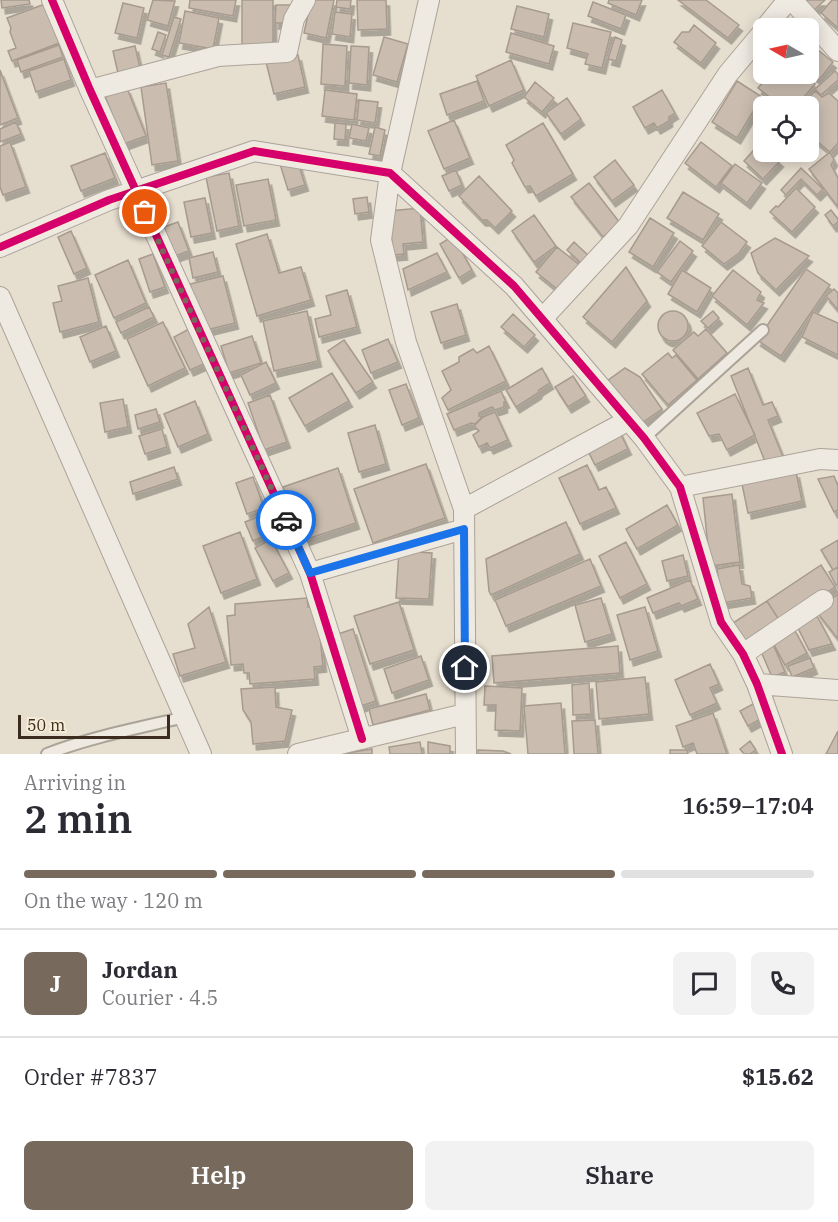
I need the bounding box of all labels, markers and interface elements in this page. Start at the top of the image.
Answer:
north arrow [753,18,819,84]
map controls [753,18,819,162]
button: locate [753,96,819,162]
pin [119,186,170,237]
icon: bag [128,195,161,228]
courier [256,490,316,550]
icon: car [270,504,303,537]
pin [439,642,490,693]
icon: home [448,651,481,684]
scale bar [18,712,170,740]
text: 50 m [27,715,65,735]
text: Arriving in [24,769,126,796]
text: 16:59–17:04 [682,791,814,820]
text: 2 min [24,793,132,844]
text: On the way · 120 m [24,887,203,914]
button: chat [673,952,736,1015]
button: phone [751,952,814,1015]
text: Jordan [102,955,178,984]
text: J [50,969,61,998]
text: Courier · 4.5 [102,984,218,1011]
text: Order #7837 [24,1062,158,1091]
text: $15.62 [742,1062,814,1091]
button: Help [24,1141,413,1210]
button: Share [425,1141,814,1210]

